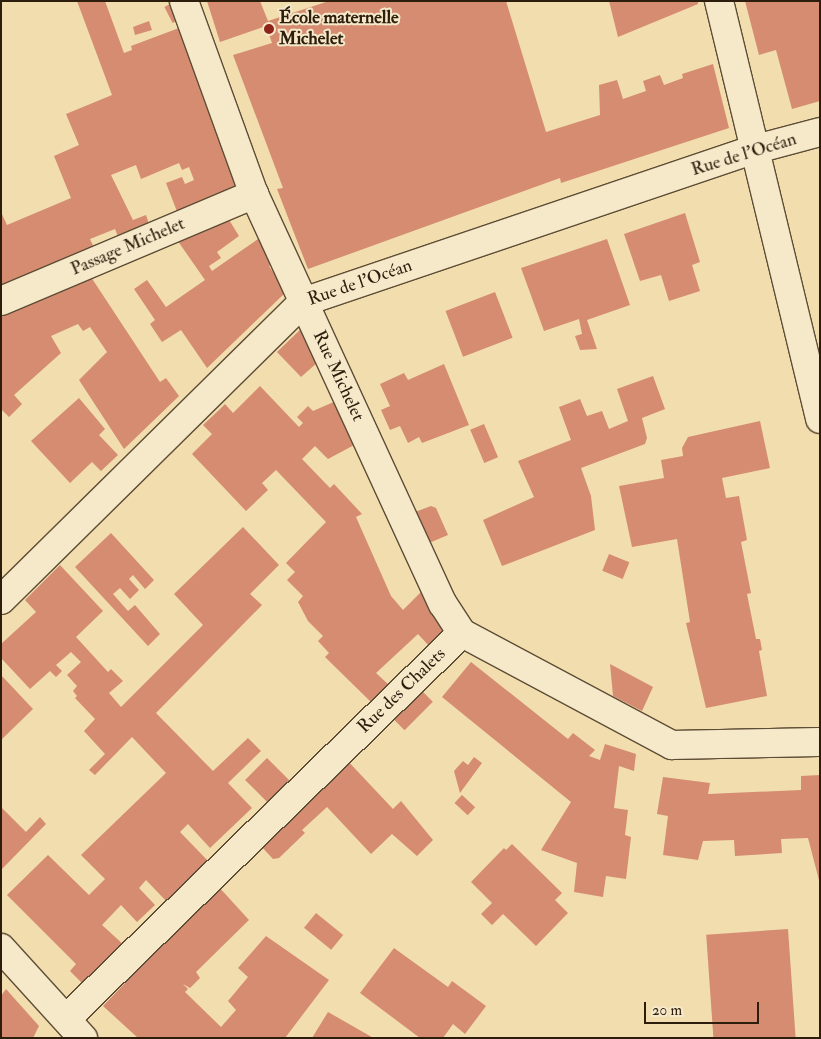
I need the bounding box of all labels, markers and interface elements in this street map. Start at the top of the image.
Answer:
place label: École maternelle Michelet [279,8,399,50]
marker: École maternelle Michelet [263,23,275,35]
street label: Rue de l'Océan [689,129,799,181]
street label: Passage Michelet [68,213,188,281]
street label: Rue de l'Océan [305,255,415,311]
street label: Rue Michelet [308,327,368,425]
street label: Rue des Chalets [354,644,450,738]
scale bar [646,992,761,1024]
text: 20 m [652,1001,682,1020]

